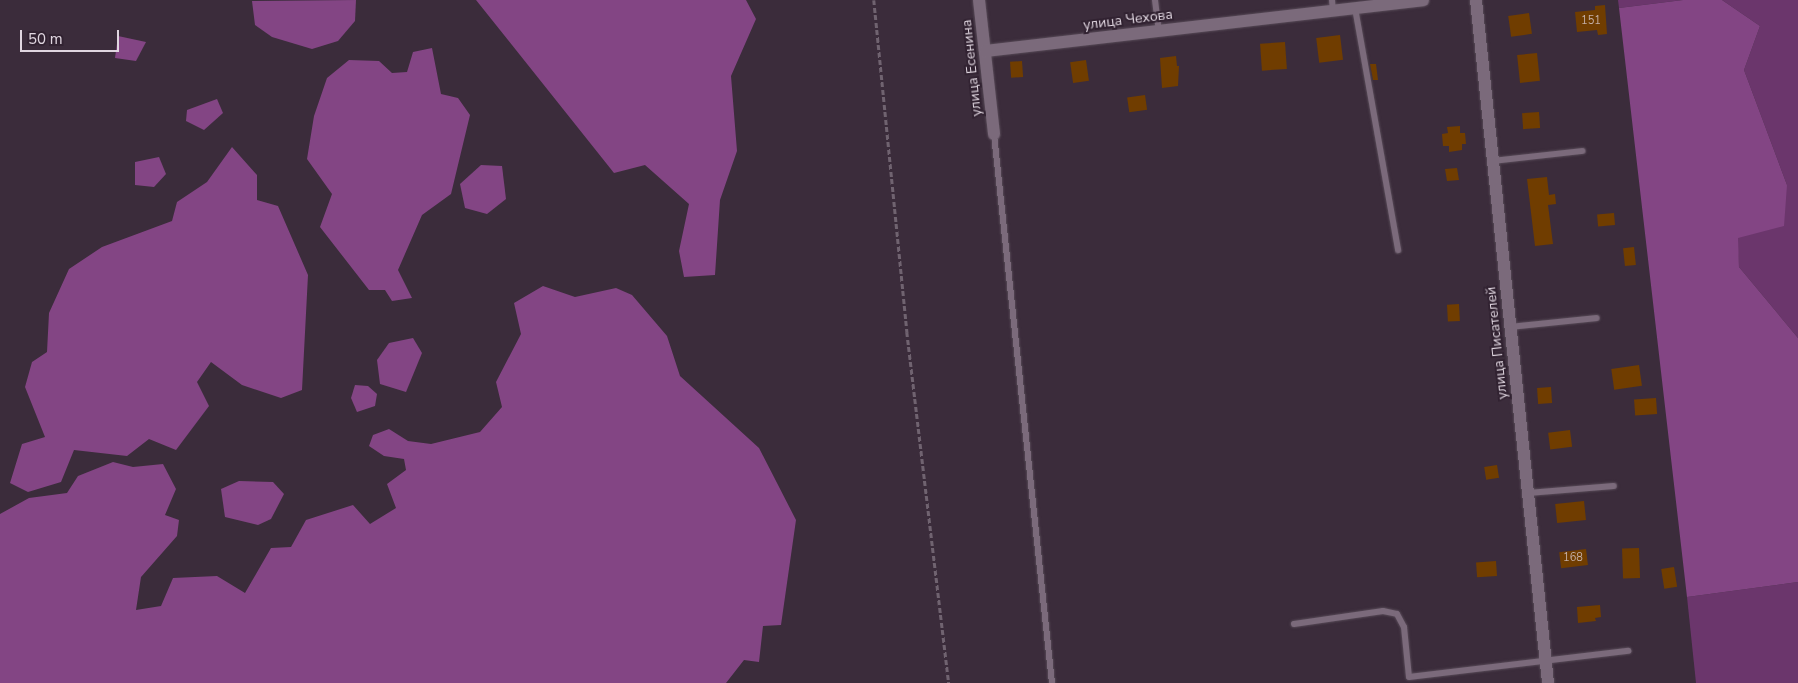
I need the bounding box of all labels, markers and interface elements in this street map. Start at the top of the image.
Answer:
street label: улица Чехова [1082,6,1174,34]
house number: 151 [1581,14,1601,28]
street label: улица Есенина [959,19,985,117]
scale bar [22,20,121,52]
text: 50 m [28,29,63,49]
street label: улица Писателей [1483,286,1511,400]
house number: 168 [1563,551,1583,565]

